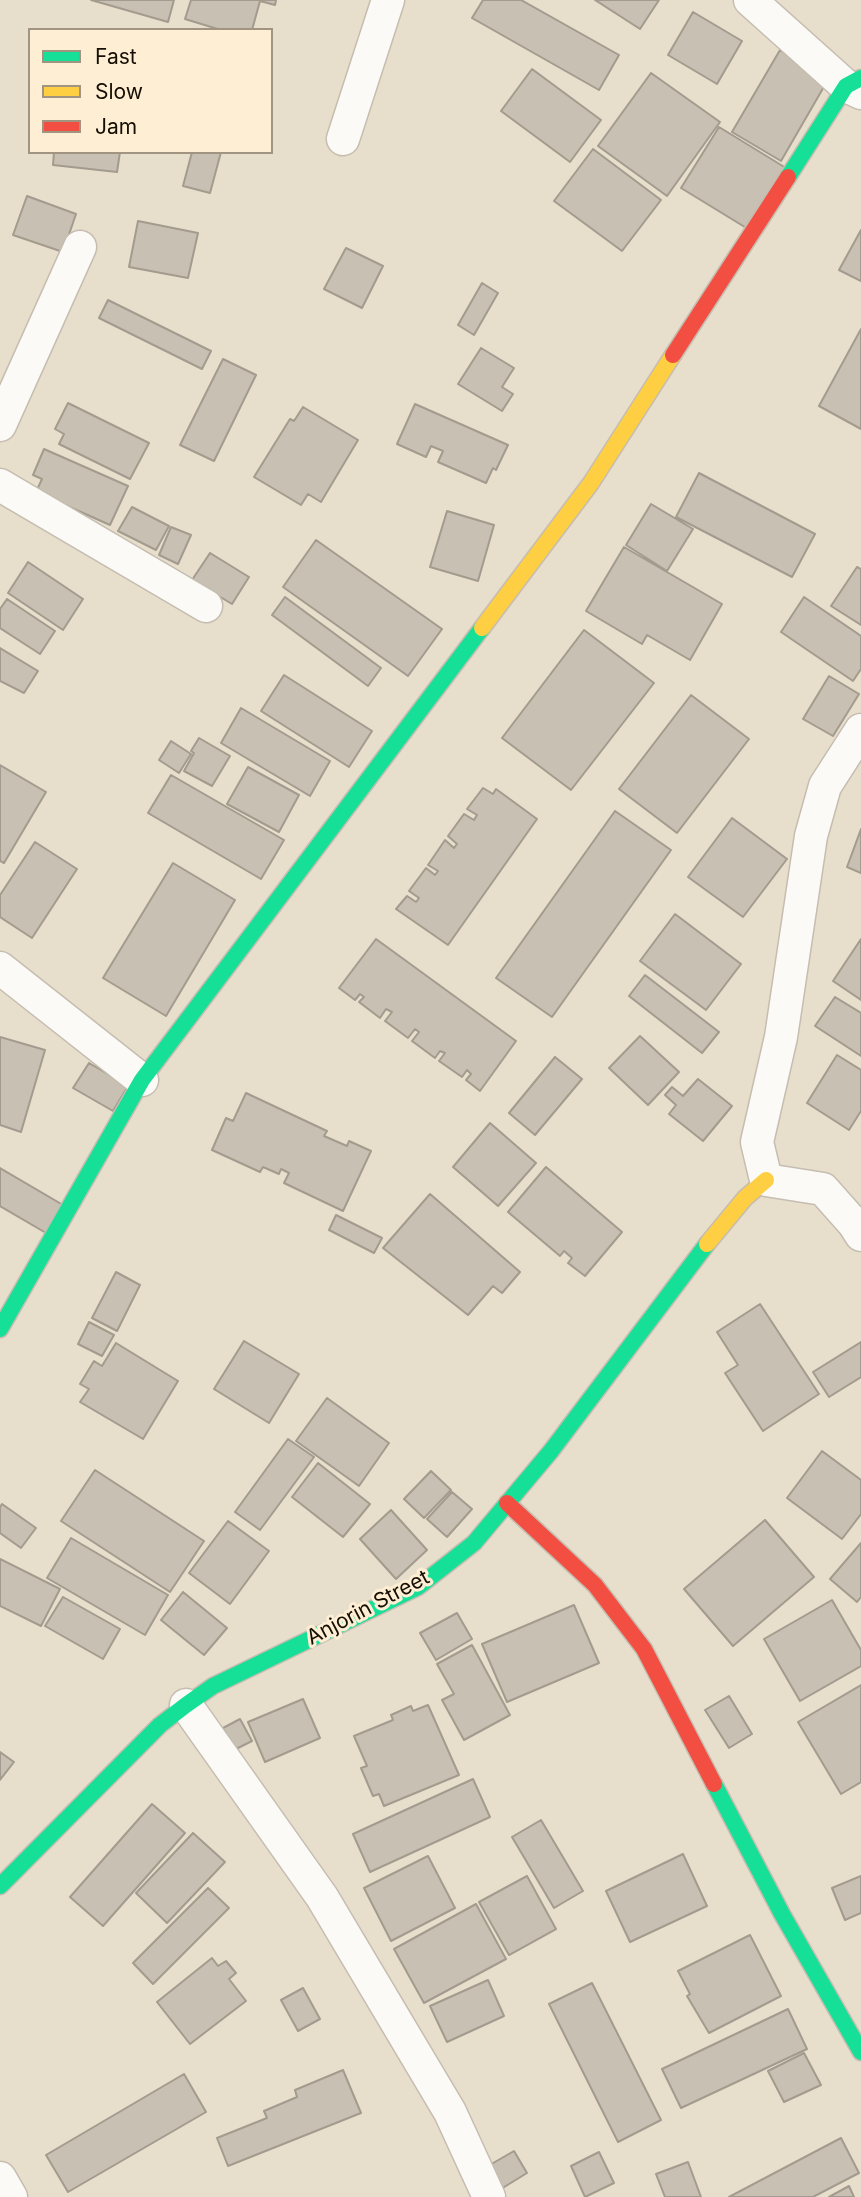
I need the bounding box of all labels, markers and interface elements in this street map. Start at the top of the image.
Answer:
legend [28,28,273,154]
text: Fast [95,44,137,69]
text: Slow [95,79,143,104]
text: Jam [95,114,137,139]
street label: Anjorin Street [302,1565,434,1651]

